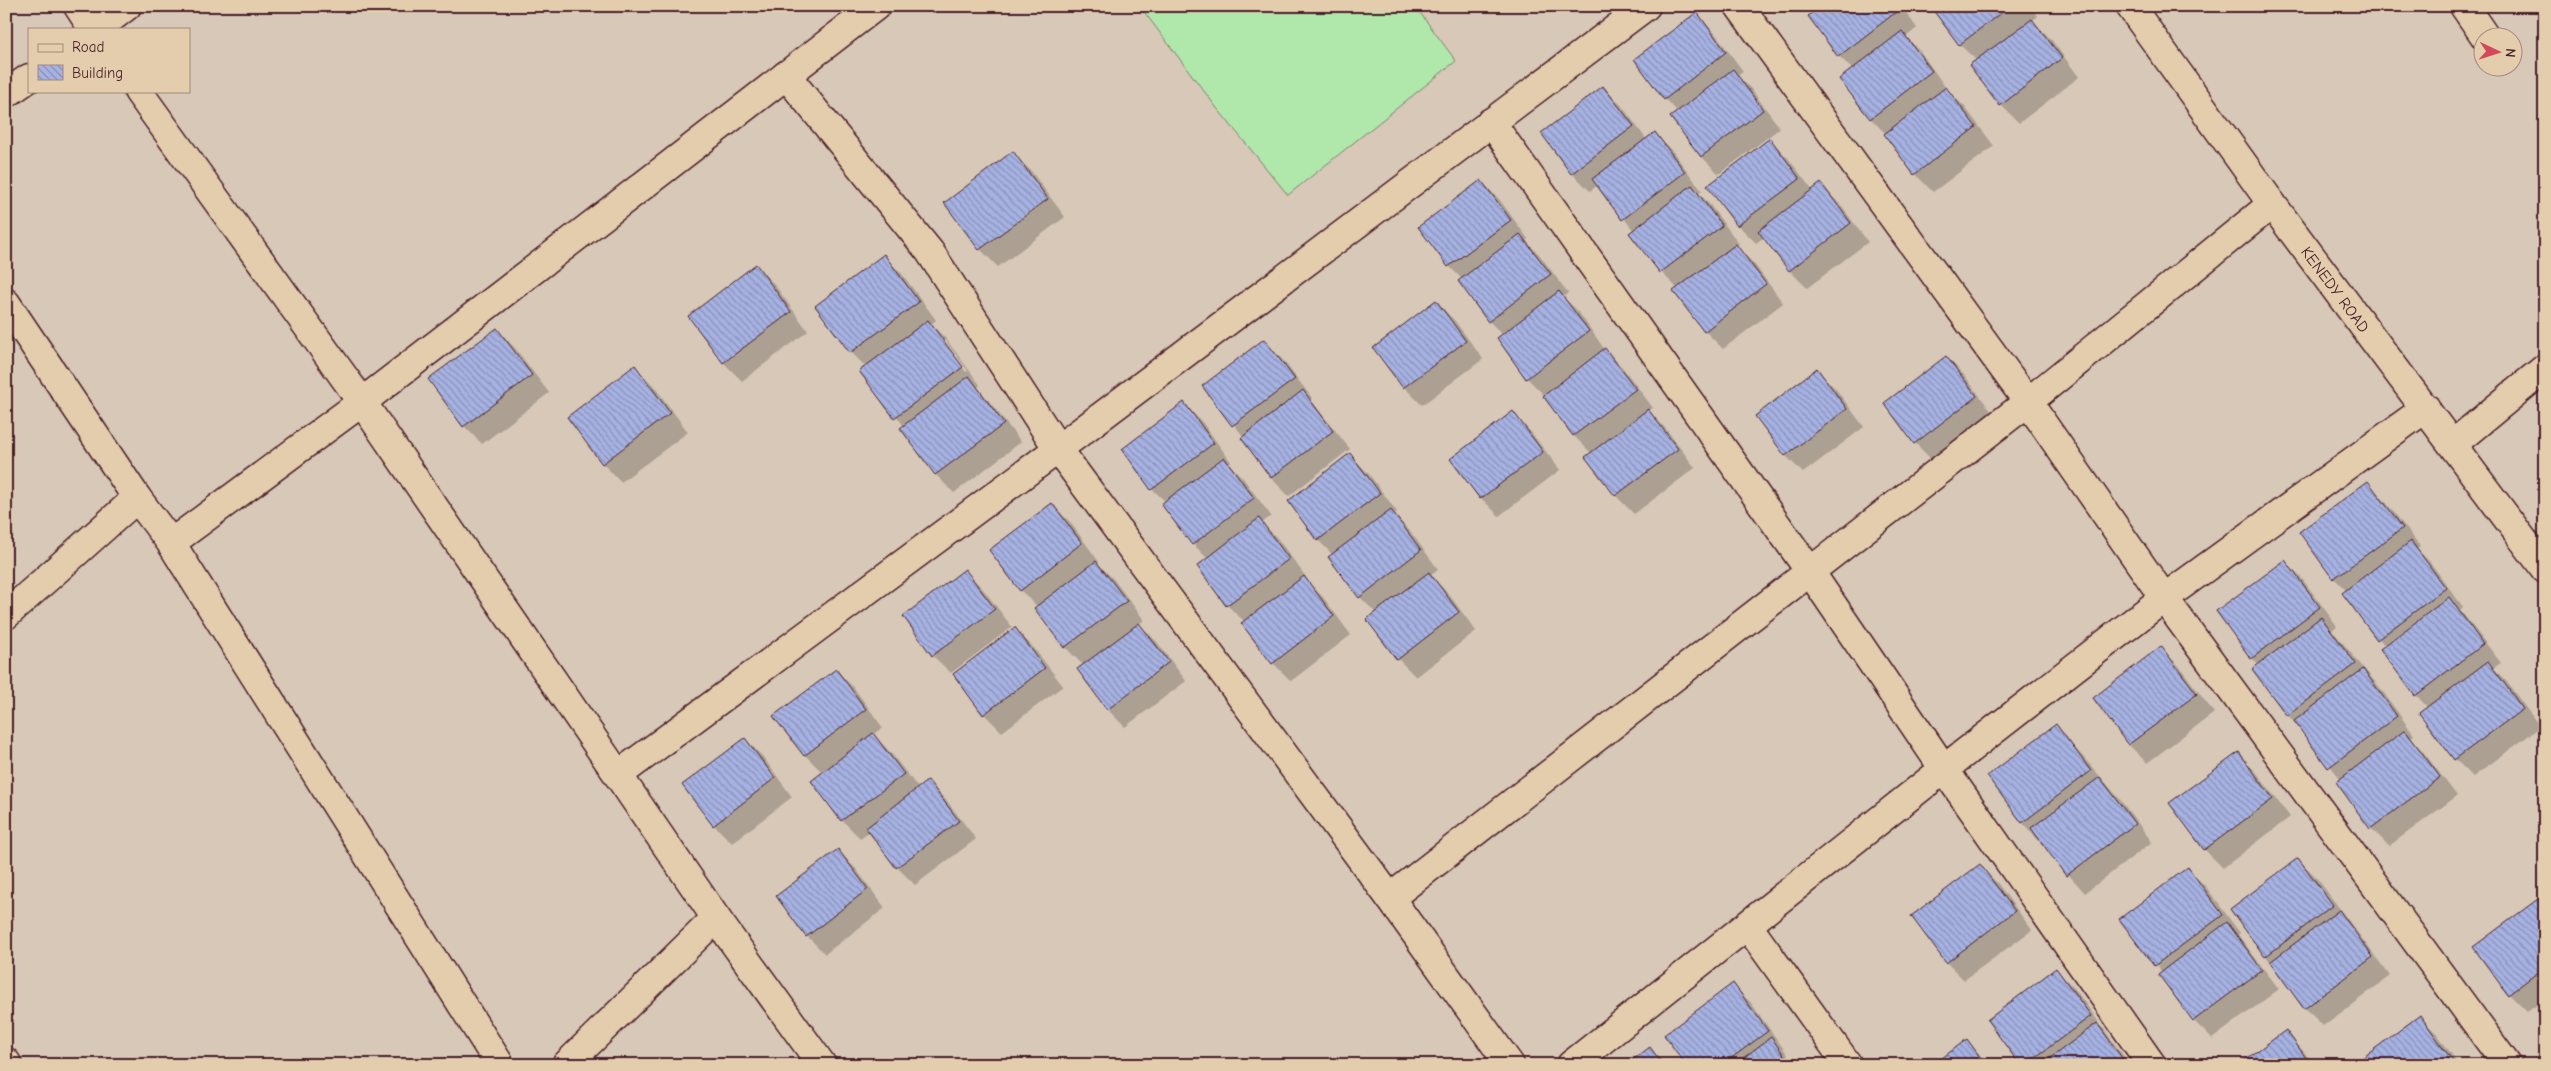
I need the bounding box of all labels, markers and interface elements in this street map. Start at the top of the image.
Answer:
legend [28,28,190,92]
north arrow [2474,28,2524,78]
text: Road [72,38,104,56]
text: N [2502,48,2519,58]
text: Building [72,64,123,82]
street label: KENEDY ROAD [2297,243,2373,336]

